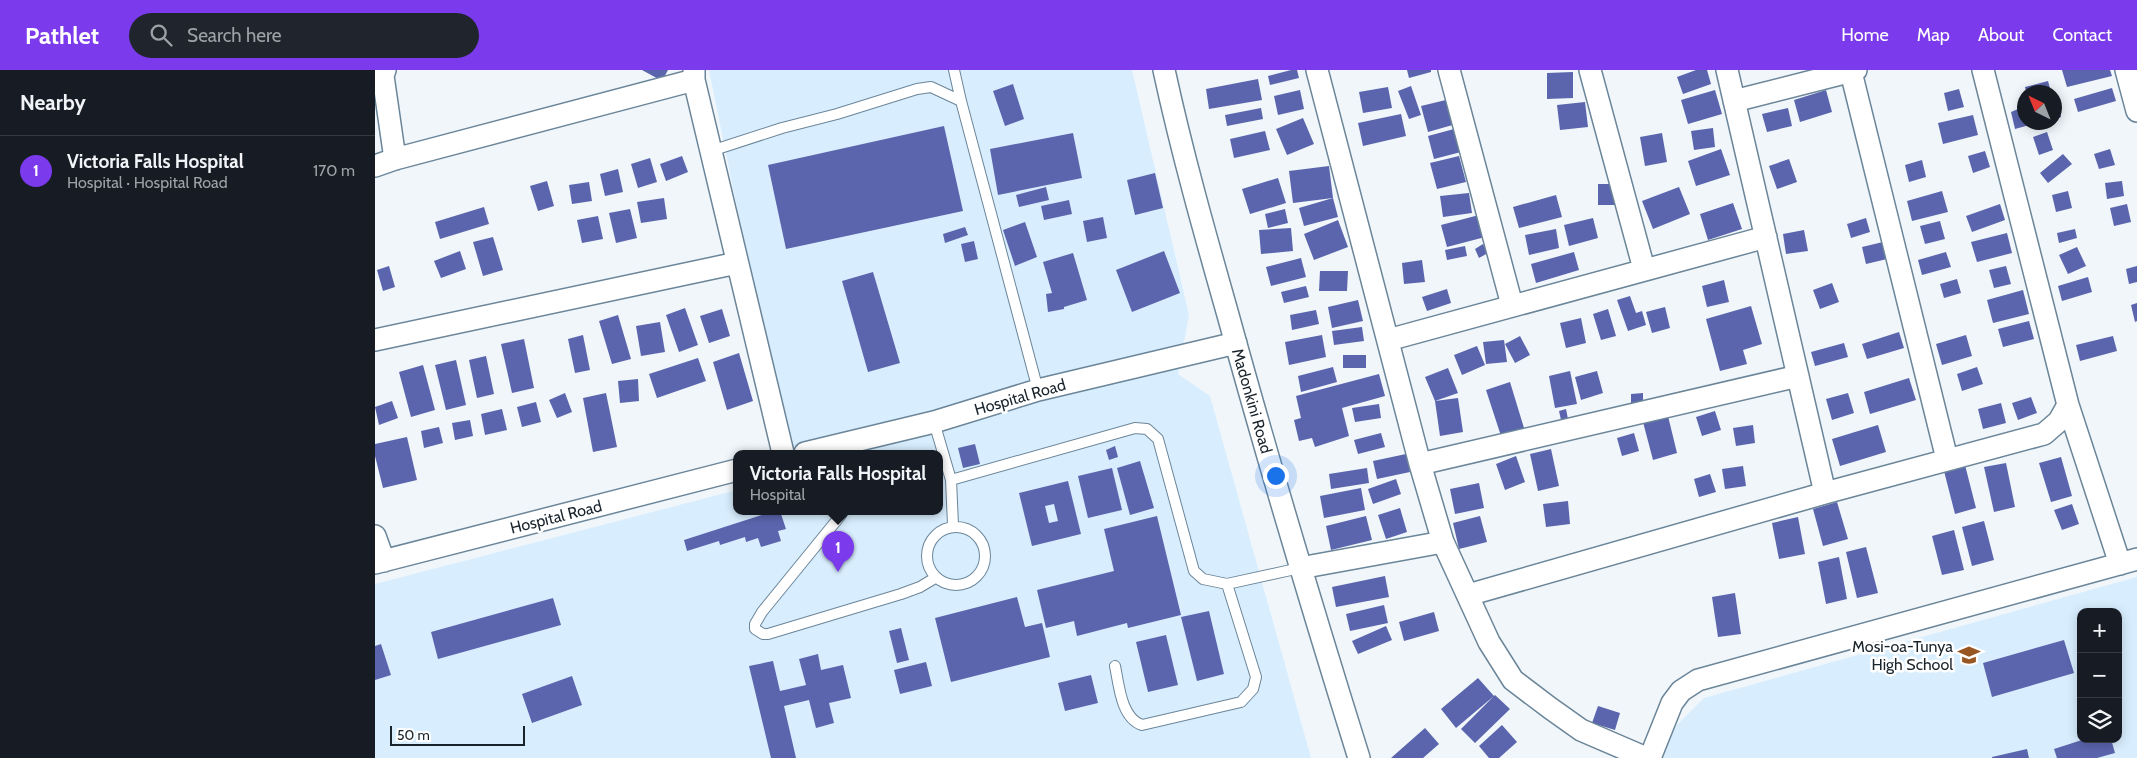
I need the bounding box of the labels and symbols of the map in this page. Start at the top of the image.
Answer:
north arrow [2017,85,2062,130]
street label: Madonkini Road [1228,346,1276,456]
street label: Hospital Road [972,375,1068,419]
your location [1263,463,1289,489]
street label: Hospital Road [508,496,604,538]
pin: 1 [822,531,854,572]
place label: Mosi-oa-Tunya High School [1852,637,1953,674]
school or university icon: Mosi-oa-Tunya High School [1956,642,1982,668]
scale bar [390,723,525,746]

